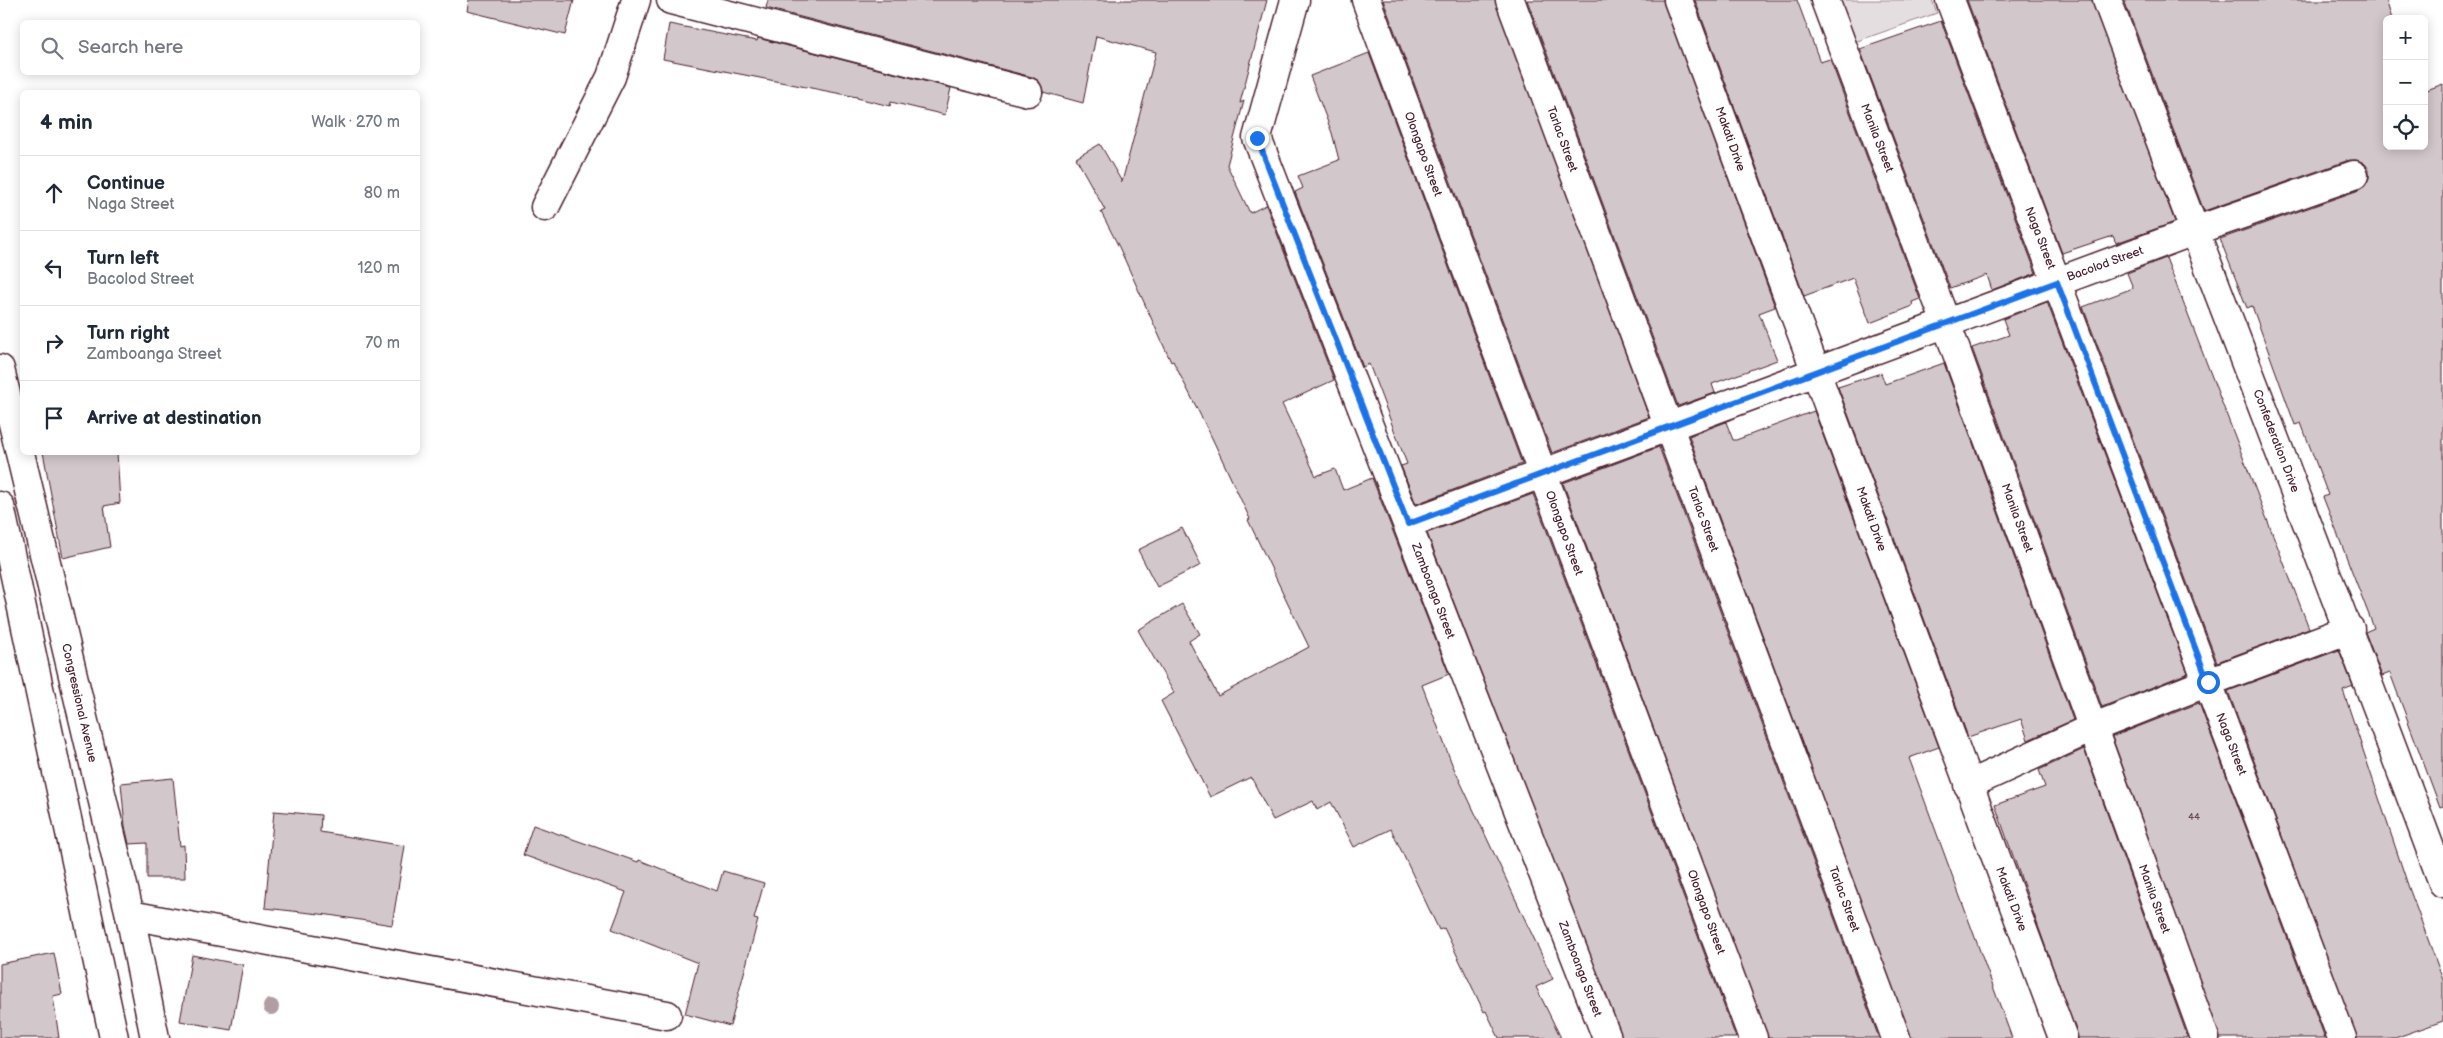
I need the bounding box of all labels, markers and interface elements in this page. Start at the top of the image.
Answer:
map controls [2383,15,2428,150]
button: + [2383,15,2428,60]
search box [20,20,420,75]
icon: search [38,34,66,62]
text: Search here [78,36,183,59]
button: − [2383,60,2428,105]
street label: Manila Street [1857,102,1897,175]
street label: Tarlac Street [1543,104,1581,174]
street label: Makati Drive [1711,105,1749,173]
button: locate [2383,105,2428,150]
text: 4 min [40,110,93,135]
street label: Olongapo Street [1401,110,1445,199]
text: Walk · 270 m [311,113,400,132]
route end [1246,127,1269,150]
text: Continue [87,172,165,195]
icon: ahead [40,179,68,207]
text: 80 m [364,184,400,203]
text: Naga Street [87,195,174,214]
street label: Naga Street [2021,205,2059,272]
street label: Bacolod Street [2065,243,2146,285]
text: Turn left [87,247,159,270]
icon: left [40,254,68,282]
text: 120 m [357,259,400,278]
text: Bacolod Street [87,270,194,289]
text: Turn right [87,322,170,345]
icon: right [40,329,68,357]
text: 70 m [365,334,400,353]
text: Zamboanga Street [87,345,222,364]
street label: Confederation Drive [2249,387,2303,495]
icon: arrive [40,404,68,432]
text: Arrive at destination [87,407,262,430]
street label: Manila Street [1998,482,2036,555]
street label: Tarlac Street [1684,484,1722,554]
street label: Makati Drive [1852,485,1890,553]
street label: Olongapo Street [1542,489,1586,578]
street label: Zamboanga Street [1408,540,1458,641]
street label: Congressional Avenue [58,642,100,764]
route start [2197,671,2220,694]
street label: Naga Street [2212,711,2250,778]
house number: 44 [2188,811,2200,823]
street label: Manila Street [2135,863,2173,936]
street label: Tarlac Street [1825,864,1863,934]
street label: Makati Drive [1992,865,2030,933]
street label: Olongapo Street [1684,868,1728,957]
street label: Zamboanga Street [1555,918,1605,1019]

